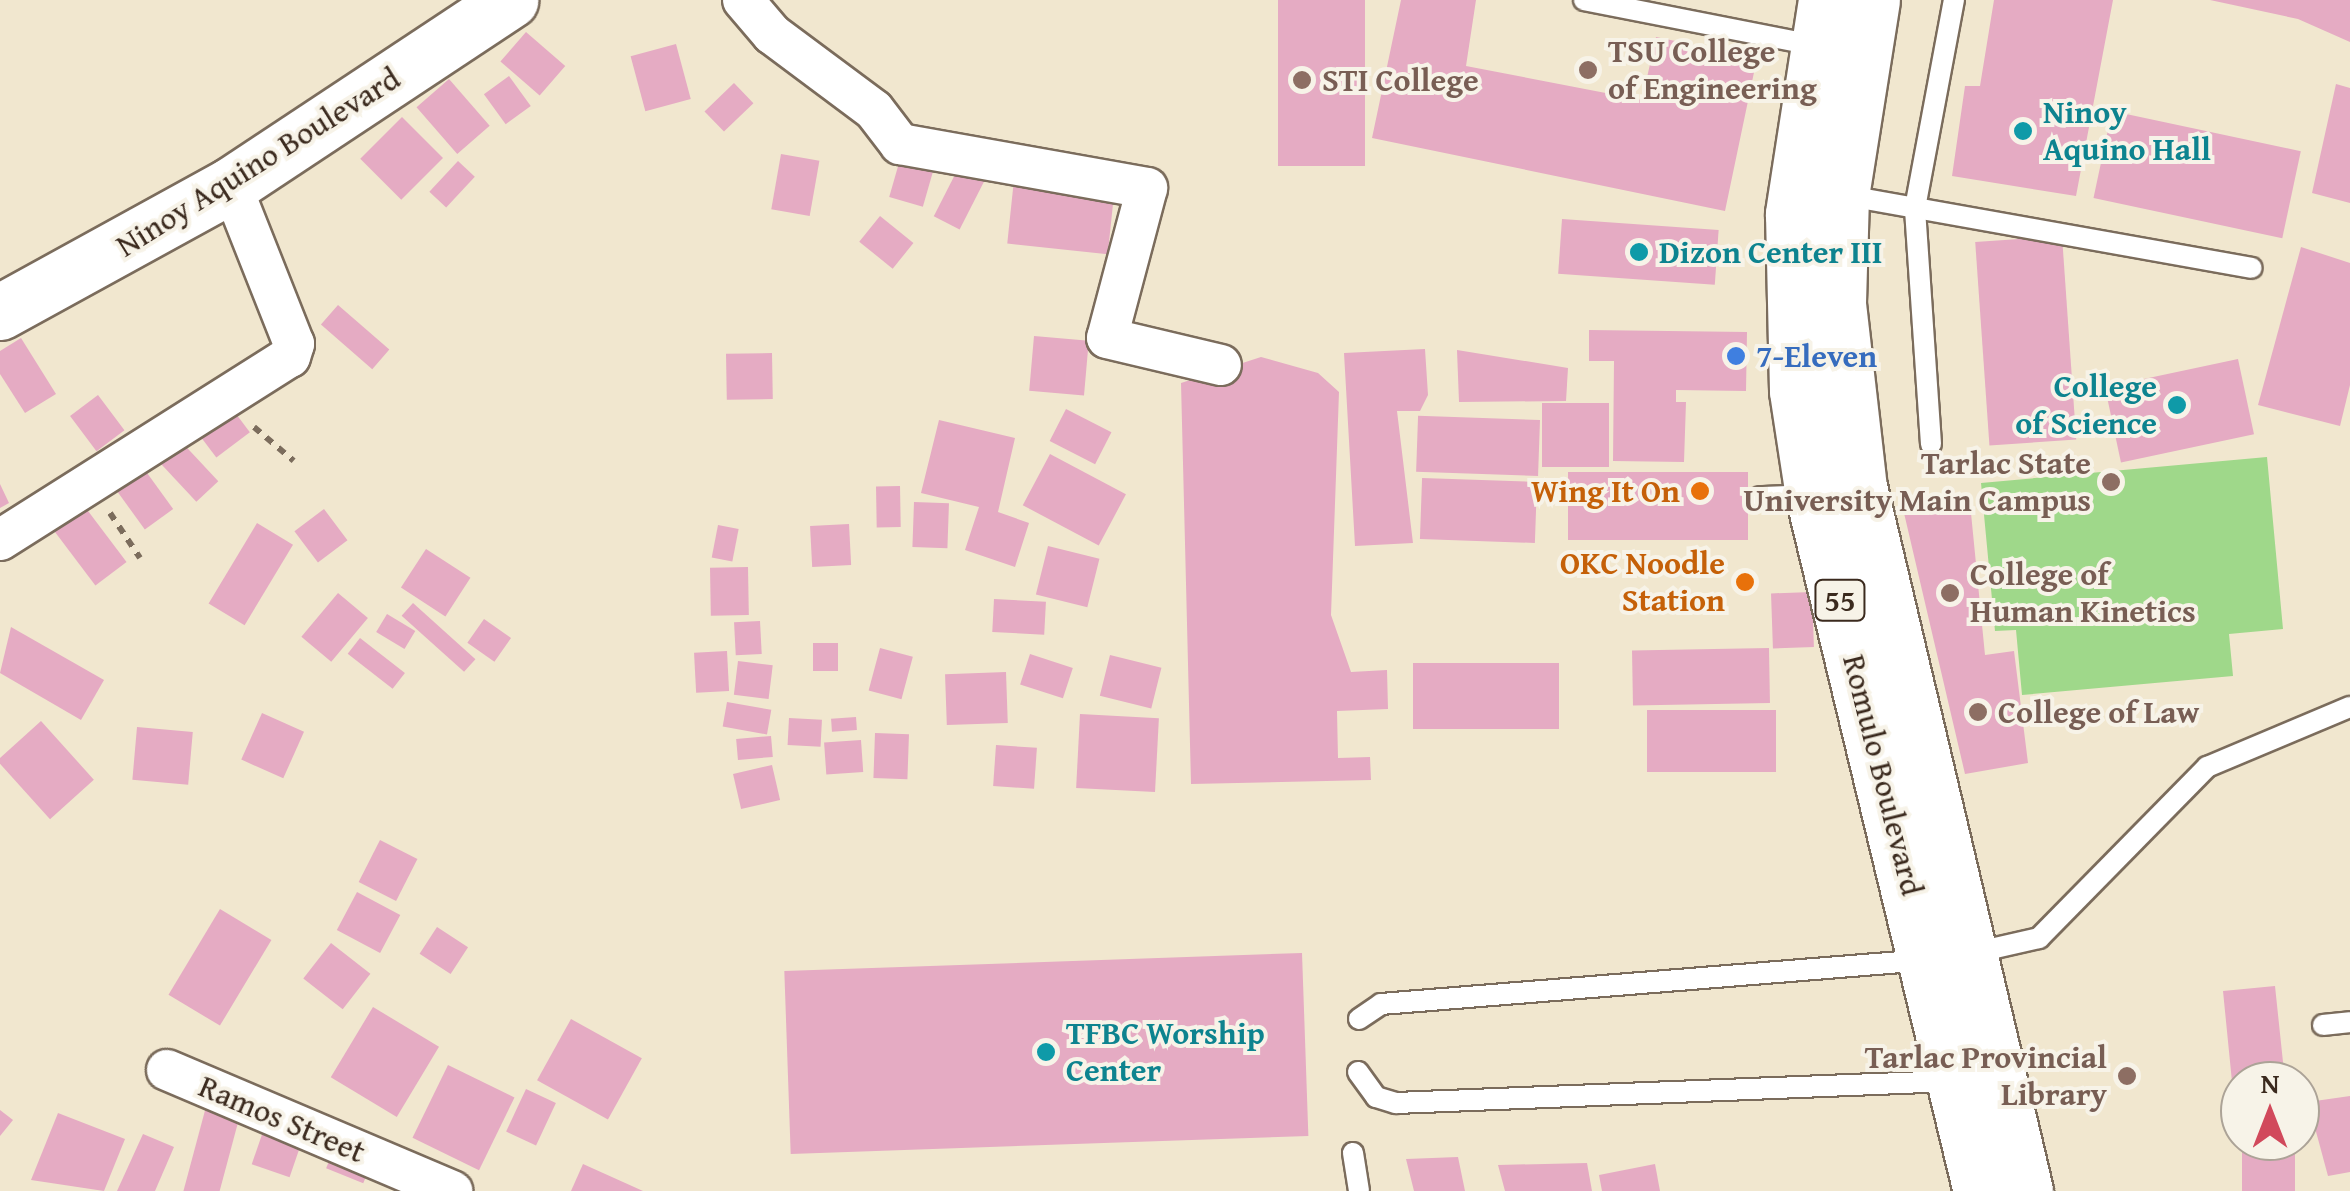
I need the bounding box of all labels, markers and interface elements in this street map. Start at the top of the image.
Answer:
place label: TSU College of Engineering [1608,33,1817,108]
street label: Ninoy Aquino Boulevard [109,59,407,265]
marker: TSU College of Engineering [1577,59,1599,81]
place label: STI College [1322,61,1479,99]
marker: STI College [1291,69,1313,91]
place label: Ninoy Aquino Hall [2043,94,2211,169]
marker: Ninoy Aquino Hall [2012,120,2034,142]
place label: Dizon Center III [1659,233,1883,271]
marker: Dizon Center III [1628,241,1650,263]
place label: 7-Eleven [1756,337,1877,375]
marker: 7-Eleven [1725,345,1747,367]
place label: College of Science [2015,368,2157,443]
marker: College of Science [2166,394,2188,416]
place label: Tarlac State University Main Campus [1743,445,2091,520]
marker: Tarlac State University Main Campus [2100,471,2122,493]
place label: Wing It On [1531,472,1680,510]
marker: Wing It On [1689,480,1711,502]
place label: OKC Noodle Station [1560,545,1725,620]
place label: College of Human Kinetics [1970,556,2196,631]
marker: OKC Noodle Station [1734,571,1756,593]
road number: 55 [1812,575,1868,625]
marker: College of Human Kinetics [1939,582,1961,604]
street label: Romulo Boulevard [1835,651,1931,899]
place label: College of Law [1998,693,2199,731]
marker: College of Law [1967,701,1989,723]
place label: TFBC Worship Center [1066,1015,1265,1090]
place label: Tarlac Provincial Library [1865,1039,2107,1114]
marker: TFBC Worship Center [1035,1041,1057,1063]
north arrow [2220,1061,2320,1161]
text: N [2261,1062,2279,1103]
marker: Tarlac Provincial Library [2116,1065,2138,1087]
street label: Ramos Street [193,1067,371,1171]

